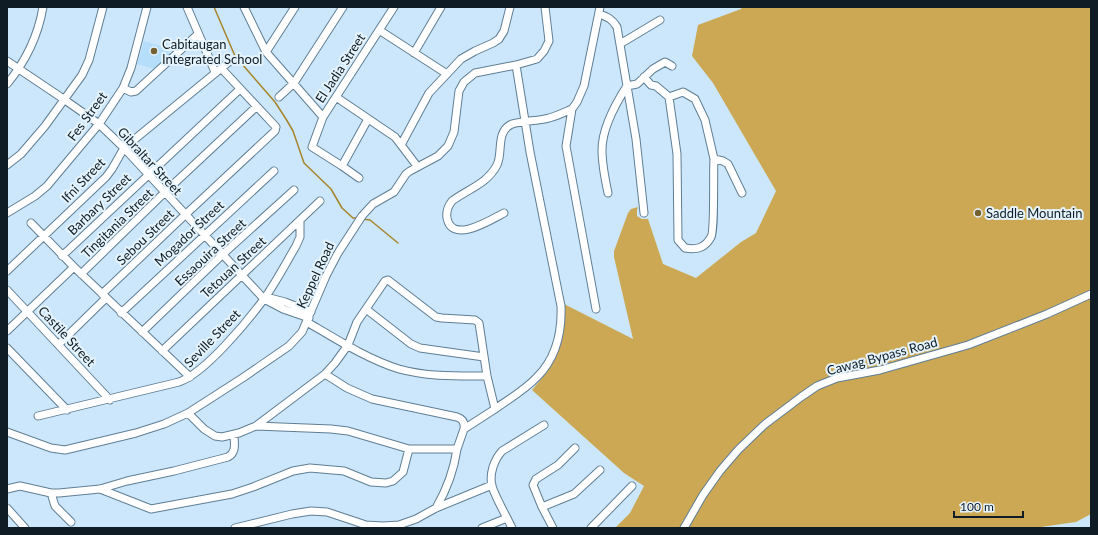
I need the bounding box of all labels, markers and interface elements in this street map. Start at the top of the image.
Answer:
street label: El Jadia Street [312,30,369,106]
place label: Cabitaugan Integrated School [162,36,262,67]
marker: Cabitaugan Integrated School [149,46,159,56]
street label: Fes Street [64,88,110,144]
street label: Gibraltar Street [114,124,186,199]
street label: Ifni Street [58,154,108,206]
street label: Barbary Street [64,170,134,238]
street label: Tingitania Street [78,185,156,261]
street label: Mogador Street [151,197,227,269]
place label: Saddle Mountain [986,205,1082,221]
street label: Sebou Street [113,206,177,268]
marker: Saddle Mountain [973,208,983,218]
street label: Essaouira Street [171,215,249,289]
street label: Tetouan Street [197,232,269,301]
street label: Keppel Road [293,239,337,311]
street label: Castile Street [35,303,99,370]
street label: Seville Street [180,306,244,370]
street label: Cawag Bypass Road [825,334,939,378]
scale bar [954,493,1023,519]
text: 100 m [960,499,994,514]

